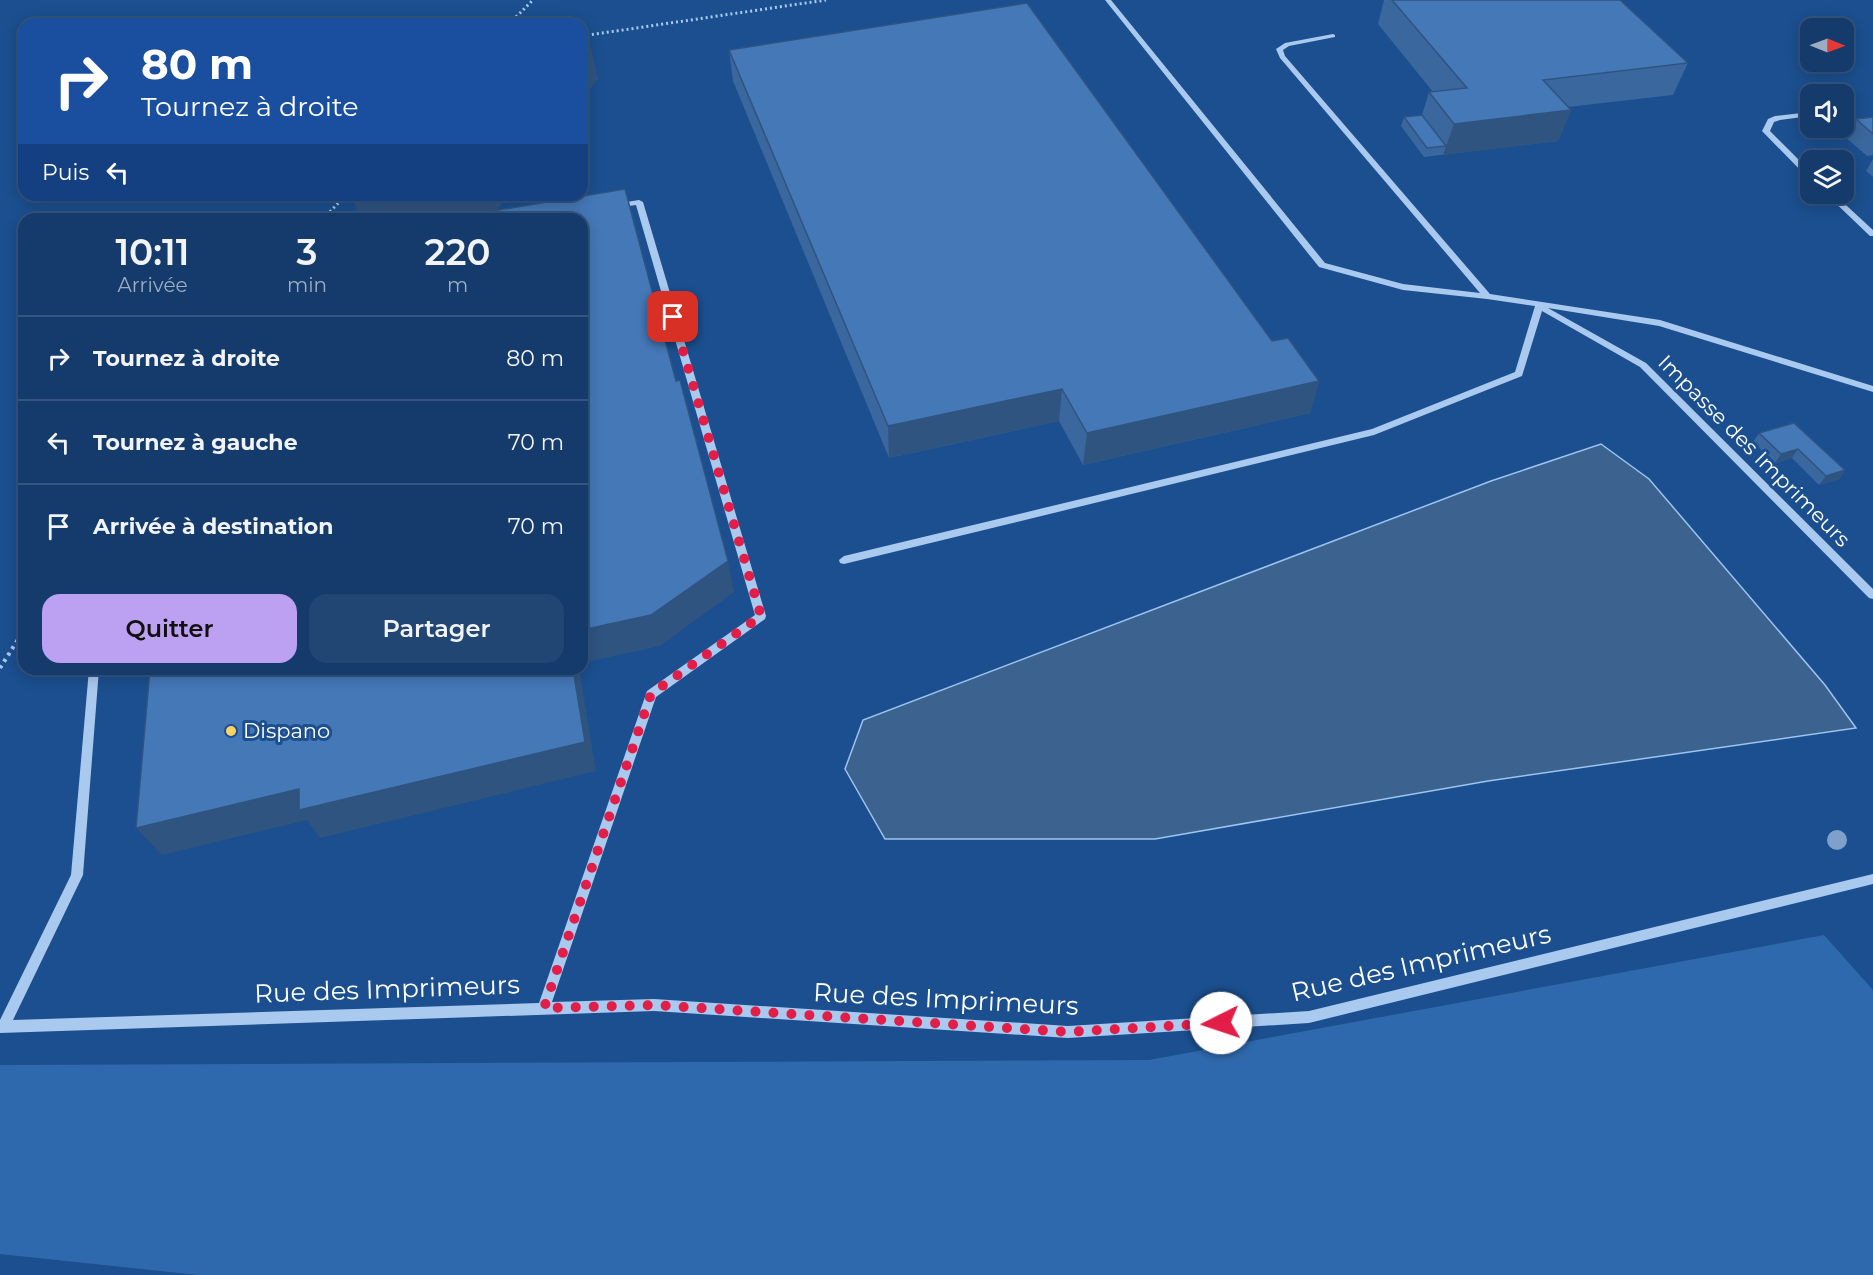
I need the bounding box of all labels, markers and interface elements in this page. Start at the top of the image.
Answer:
north arrow [1800,18,1854,72]
map controls [1800,18,1854,204]
text: 80 m [141,38,253,90]
icon: right [42,42,120,120]
button: sound [1800,84,1854,138]
text: Tournez à droite [141,90,359,123]
button: layers [1800,150,1854,204]
icon: left [101,156,134,189]
text: Puis [42,159,89,186]
text: 10:11 [115,230,190,274]
text: 3 [297,230,317,274]
text: 220 [424,230,491,274]
text: Arrivée [117,273,188,297]
text: min [287,273,327,297]
text: m [447,273,468,297]
pin [647,291,698,342]
icon: arrive [656,300,689,333]
icon: right [42,342,75,375]
text: Tournez à droite [93,345,280,372]
text: 80 m [506,345,564,372]
street label: Impasse des Imprimeurs [1653,350,1855,552]
icon: left [42,426,75,459]
text: Tournez à gauche [93,429,298,456]
text: 70 m [508,429,564,456]
icon: arrive [42,510,75,543]
text: Arrivée à destination [93,513,333,540]
text: 70 m [508,513,564,540]
button: Quitter [42,594,297,663]
button: Partager [309,594,564,663]
place label: Dispano [243,718,330,743]
marker: Dispano [224,724,238,738]
street label: Rue des Imprimeurs [1288,918,1554,1008]
street label: Rue des Imprimeurs [254,968,520,1010]
street label: Rue des Imprimeurs [812,976,1080,1022]
position arrow [1189,991,1253,1055]

